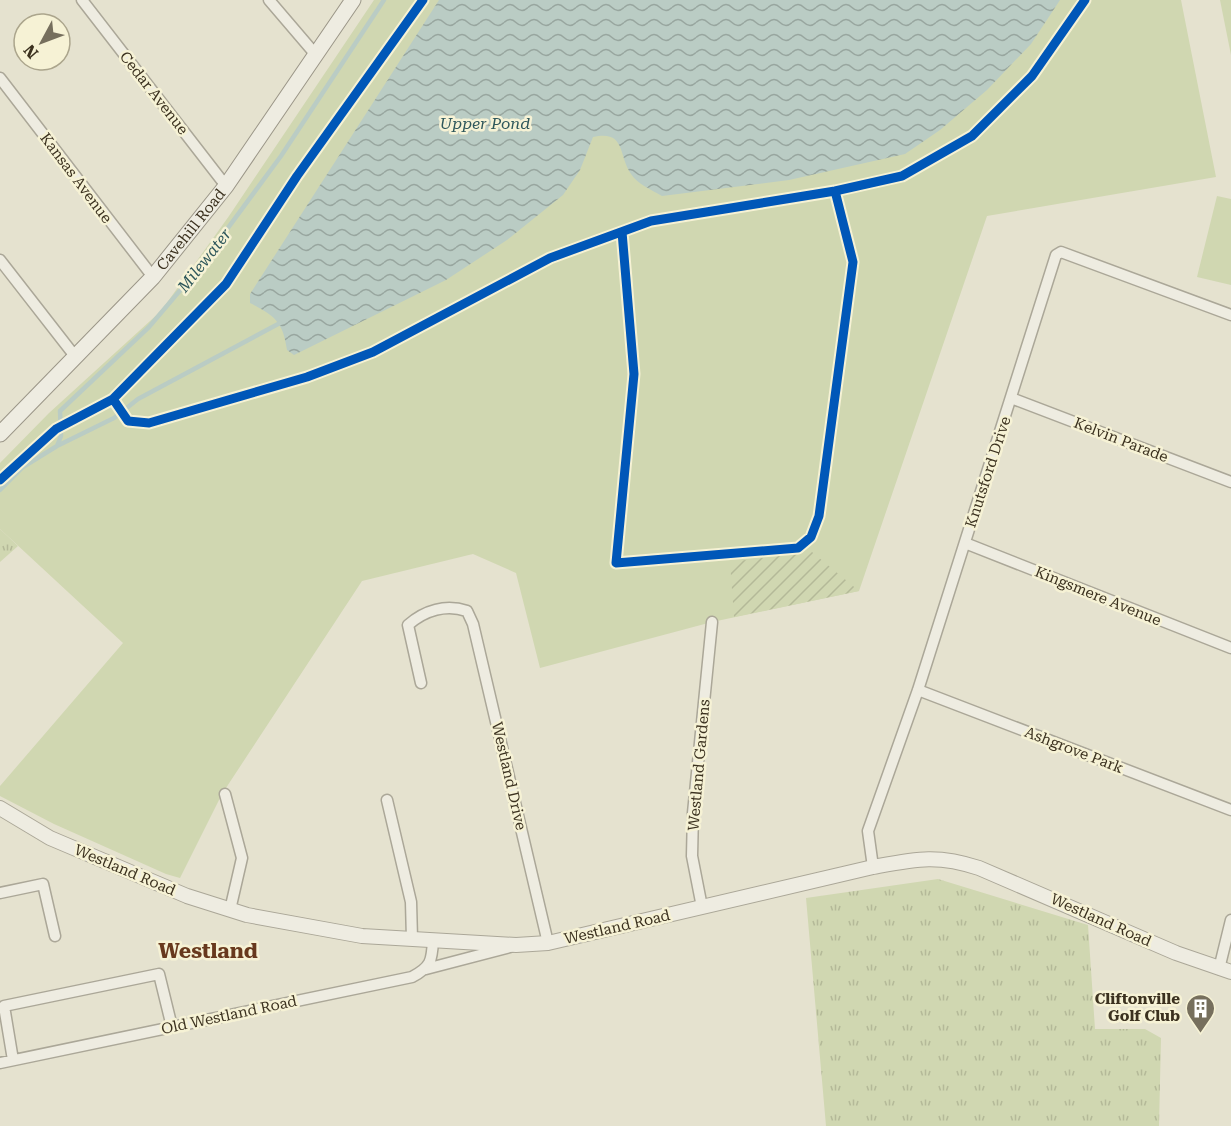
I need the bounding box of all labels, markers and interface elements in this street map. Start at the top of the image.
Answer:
north arrow [12,12,72,72]
text: N [20,41,42,62]
street label: Cedar Avenue [116,48,192,138]
water label: Upper Pond [440,114,530,133]
street label: Kansas Avenue [36,129,116,227]
street label: Cavehill Road [153,185,229,274]
water label: Milewater [173,225,235,297]
street label: Knutsford Drive [962,414,1014,530]
street label: Kelvin Parade [1071,414,1171,466]
street label: Kingsmere Avenue [1032,562,1164,630]
street label: Westland Gardens [684,698,714,832]
street label: Westland Drive [488,720,530,832]
street label: Ashgrove Park [1022,723,1126,777]
street label: Westland Road [72,841,179,900]
street label: Westland Road [1048,890,1154,950]
street label: Westland Road [562,906,672,948]
district label: Westland [158,939,258,963]
place label: Cliftonville Golf Club [1095,990,1180,1025]
street label: Old Westland Road [160,992,299,1038]
building icon: Cliftonville Golf Club [1185,992,1217,1034]

